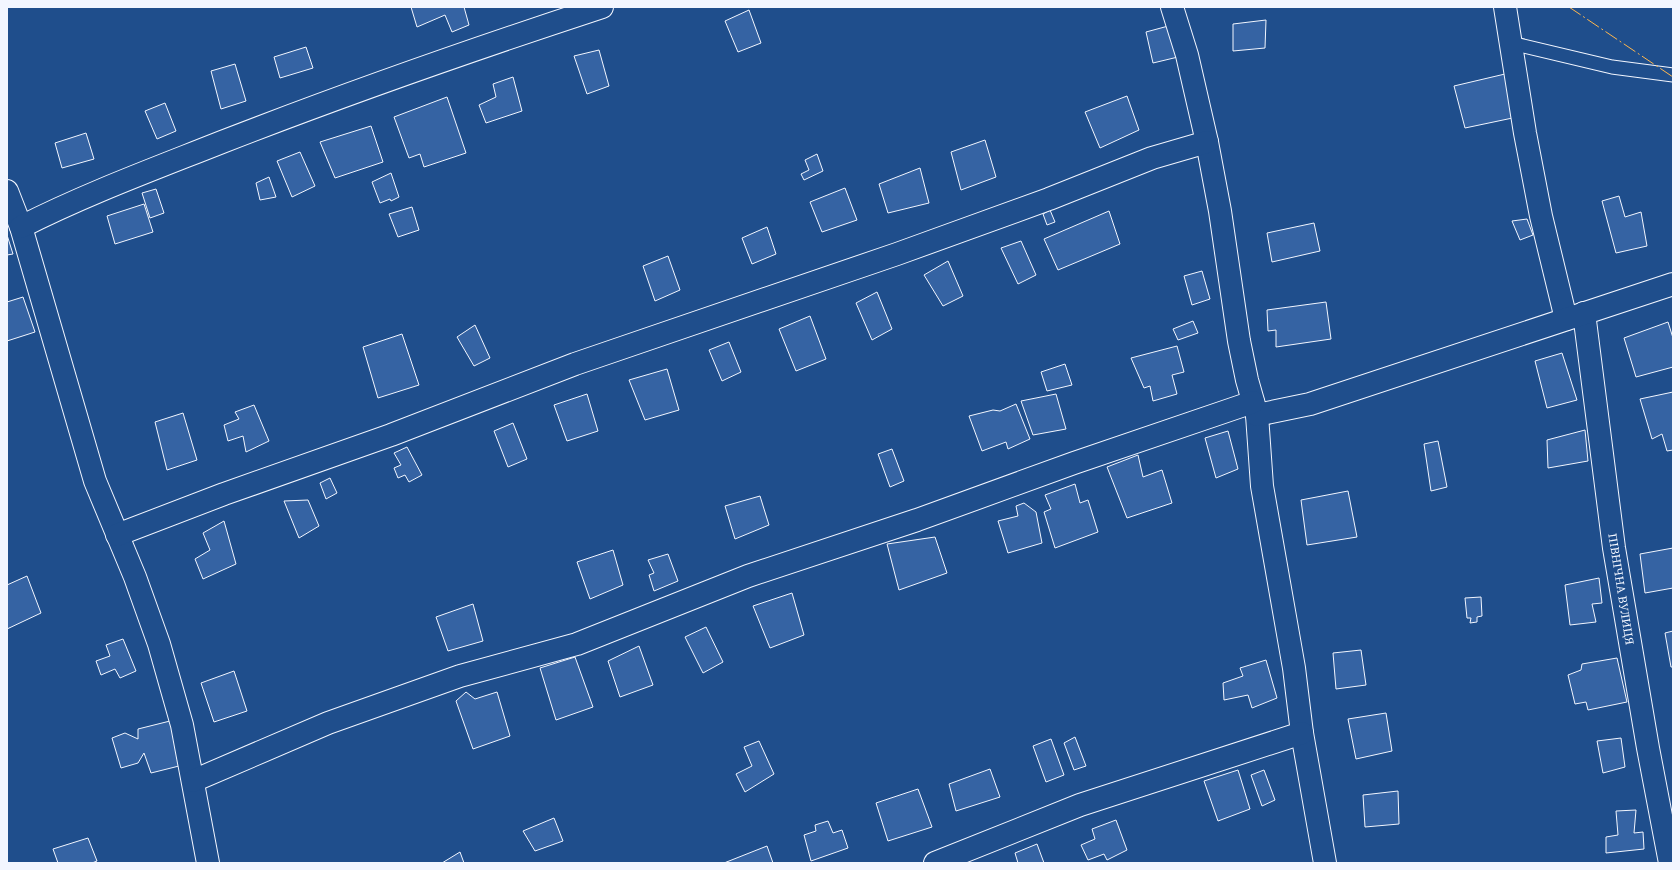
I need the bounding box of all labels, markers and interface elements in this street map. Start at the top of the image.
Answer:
street label: ПІВНІЧНА ВУЛИЦЯ [1604,532,1638,646]

